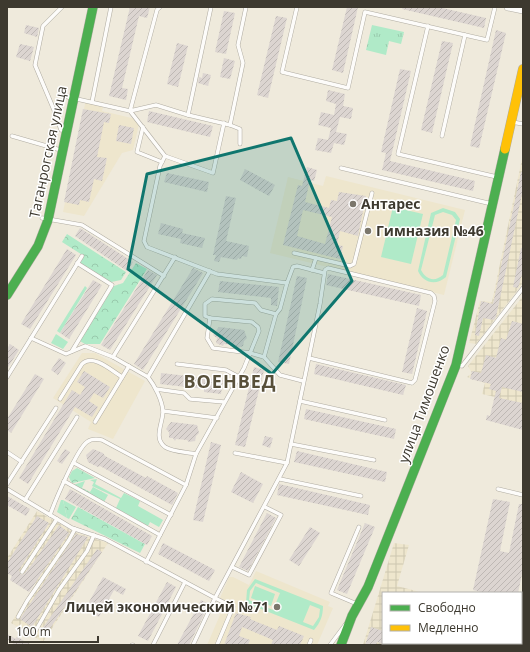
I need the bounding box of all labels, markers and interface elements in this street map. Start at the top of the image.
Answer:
street label: Таганрогская улица [24,84,71,220]
place label: Антарес [361,194,420,213]
marker: Антарес [348,199,358,209]
place label: Гимназия №46 [376,221,484,240]
marker: Гимназия №46 [363,226,373,236]
street label: улица Тимошенко [393,342,454,465]
district label: ВОЕНВЕД [183,369,277,393]
legend [382,592,522,644]
place label: Лицей экономический №71 [65,597,269,616]
text: Свободно [418,599,476,616]
marker: Лицей экономический №71 [272,602,282,612]
scale bar [10,618,98,644]
text: Медленно [418,619,478,636]
text: 100 m [16,623,51,640]

